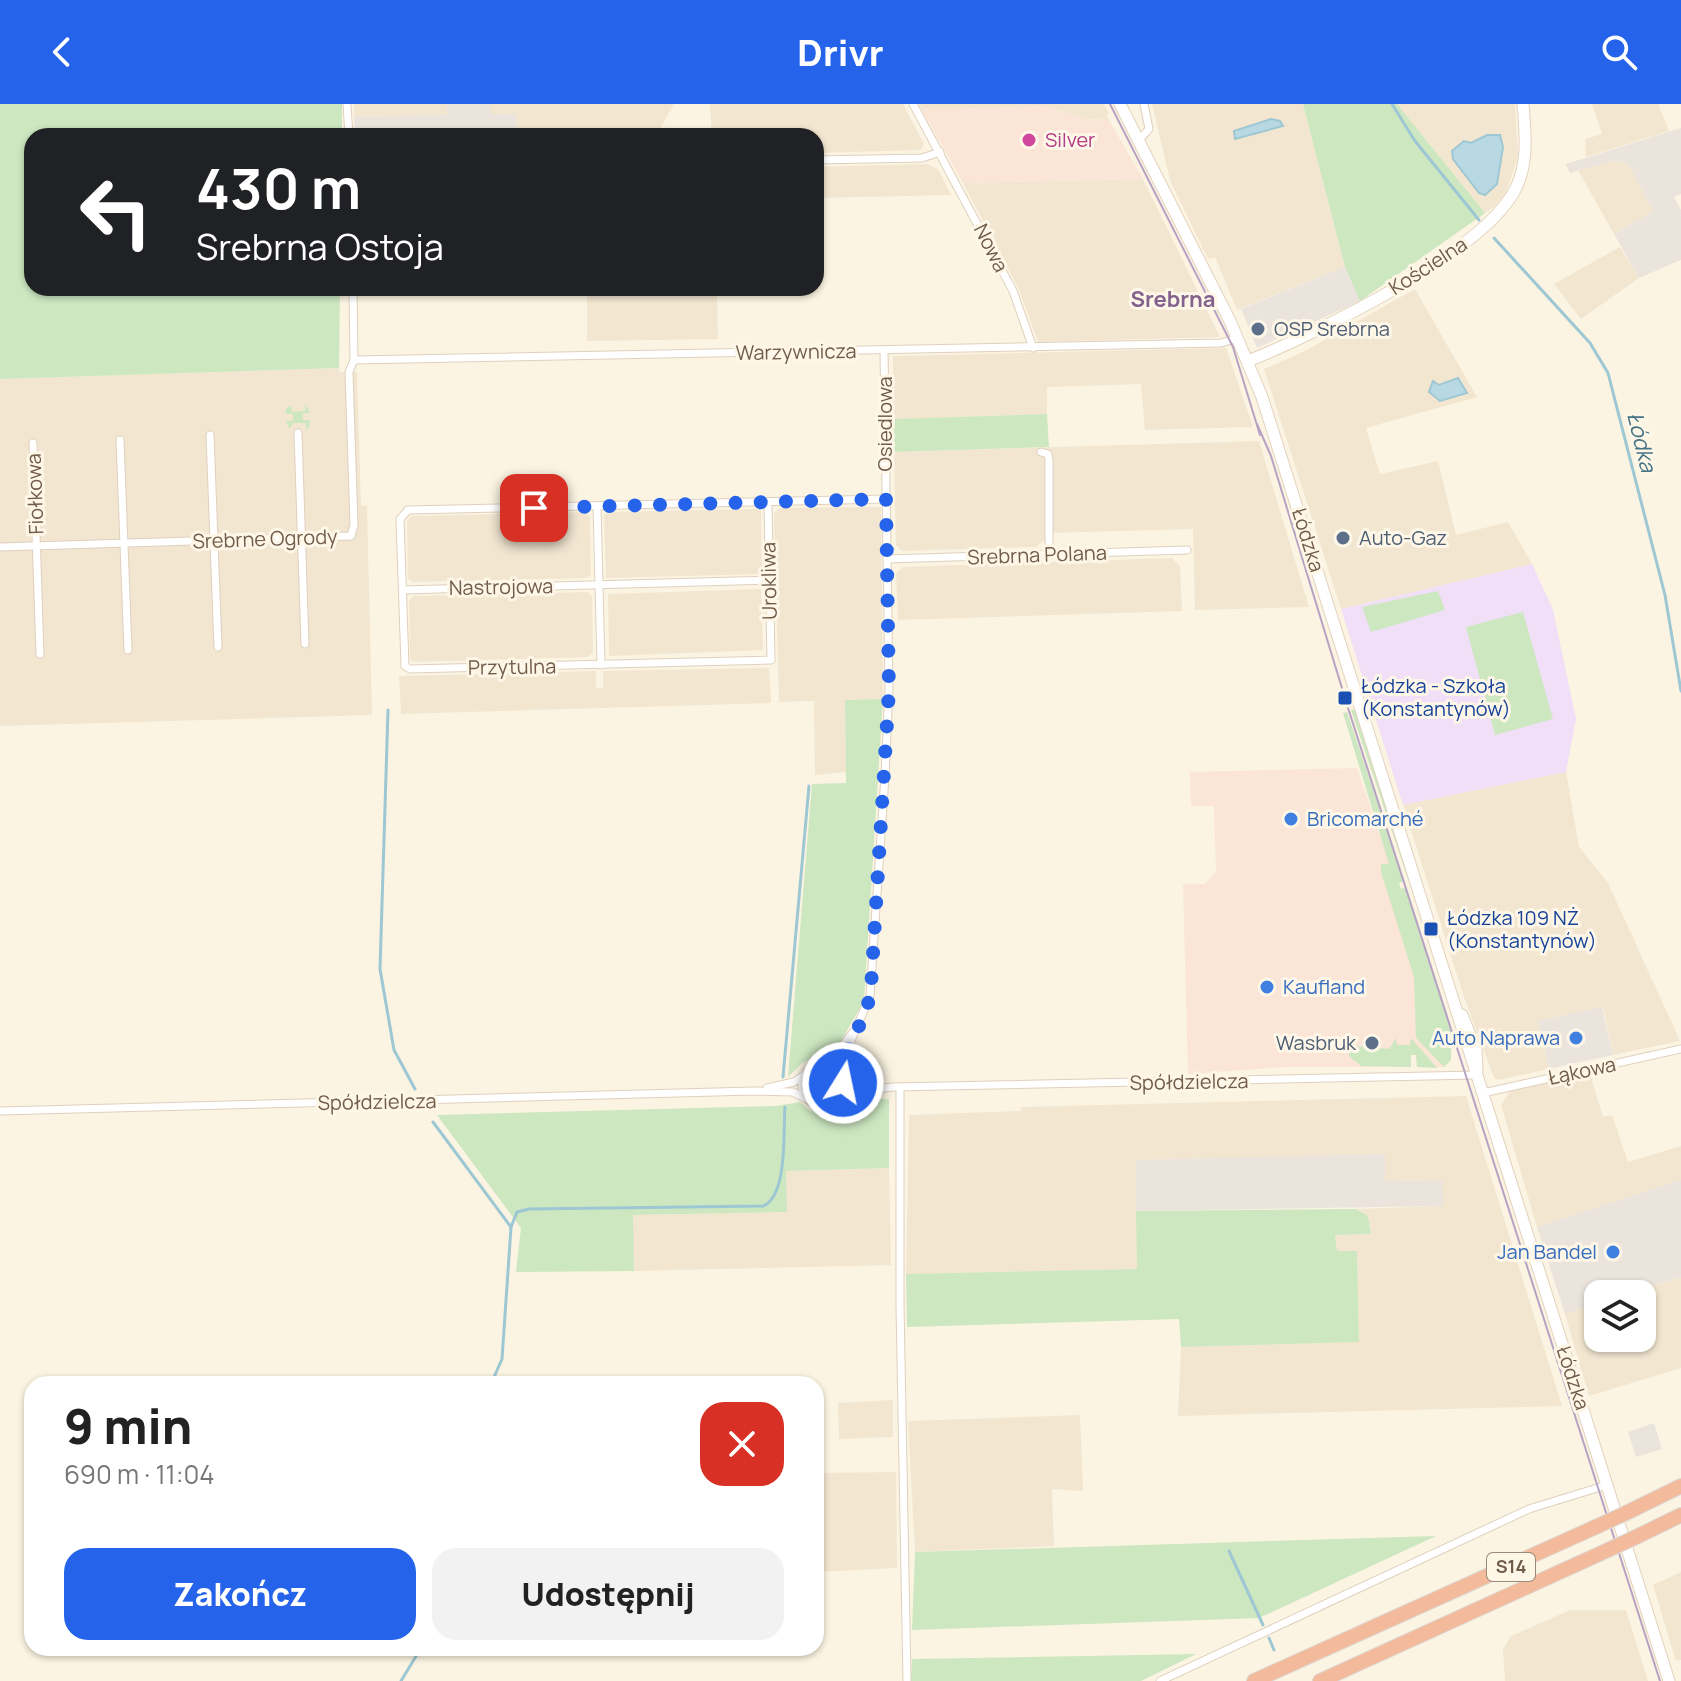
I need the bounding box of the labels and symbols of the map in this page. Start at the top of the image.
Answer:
place label: Silver [1045,126,1095,153]
marker: Silver [1020,131,1038,149]
street label: Nowa [968,219,1015,277]
street label: Kościelna [1383,230,1472,301]
district label: Srebrna [1130,284,1216,314]
place label: OSP Srebrna [1274,315,1390,342]
marker: OSP Srebrna [1249,320,1267,338]
street label: Warzywnicza [735,337,857,366]
street label: Osiedlowa [871,376,898,472]
water label: Łódka [1620,409,1664,477]
street label: Fiołkowa [20,453,49,535]
pin [500,474,568,542]
street label: Łódzka [1286,505,1331,575]
street label: Srebrne Ogrody [192,522,338,555]
place label: Auto-Gaz [1359,524,1447,551]
marker: Auto-Gaz [1334,529,1352,547]
street label: Srebrna Polana [967,539,1107,570]
street label: Urokliwa [754,542,783,620]
street label: Nastrojowa [449,572,553,601]
street label: Przytulna [468,652,556,681]
place label: Łódzka - Szkoła (Konstantynów) [1361,672,1511,722]
marker: Łódzka - Szkoła (Konstantynów) [1336,689,1354,707]
place label: Bricomarché [1307,805,1423,832]
marker: Bricomarché [1282,810,1300,828]
place label: Łódzka 109 NŻ (Konstantynów) [1447,904,1597,954]
marker: Łódzka 109 NŻ (Konstantynów) [1422,920,1440,938]
place label: Kaufland [1283,973,1365,1000]
marker: Kaufland [1258,978,1276,996]
place label: Auto Naprawa [1432,1024,1560,1051]
place label: Wasbruk [1276,1029,1357,1056]
marker: Auto Naprawa [1567,1029,1585,1047]
marker: Wasbruk [1363,1034,1381,1052]
position arrow [801,1041,885,1125]
street label: Łąkowa [1546,1050,1618,1091]
street label: Spółdzielcza [1129,1067,1249,1096]
street label: Spółdzielcza [317,1087,437,1116]
place label: Jan Bandel [1497,1238,1597,1265]
marker: Jan Bandel [1604,1243,1622,1261]
street label: Łódzka [1550,1342,1596,1413]
road number: S14 [1487,1553,1535,1581]

